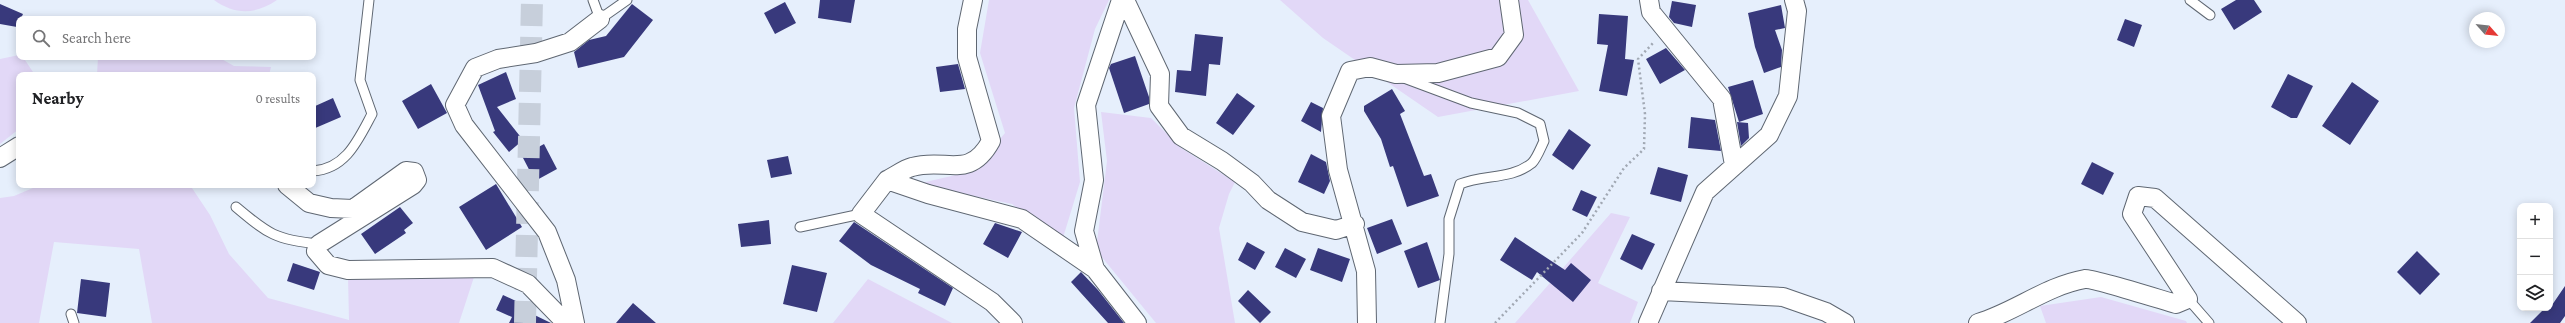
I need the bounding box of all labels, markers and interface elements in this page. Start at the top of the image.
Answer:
north arrow [2469,12,2505,48]
search box [16,16,316,60]
icon: search [30,27,52,49]
text: Search here [62,30,131,46]
text: Nearby [32,89,84,108]
text: 0 results [255,91,300,106]
map controls [2517,203,2553,311]
button: + [2517,203,2553,239]
button: − [2517,239,2553,275]
button: layers [2517,275,2553,311]

